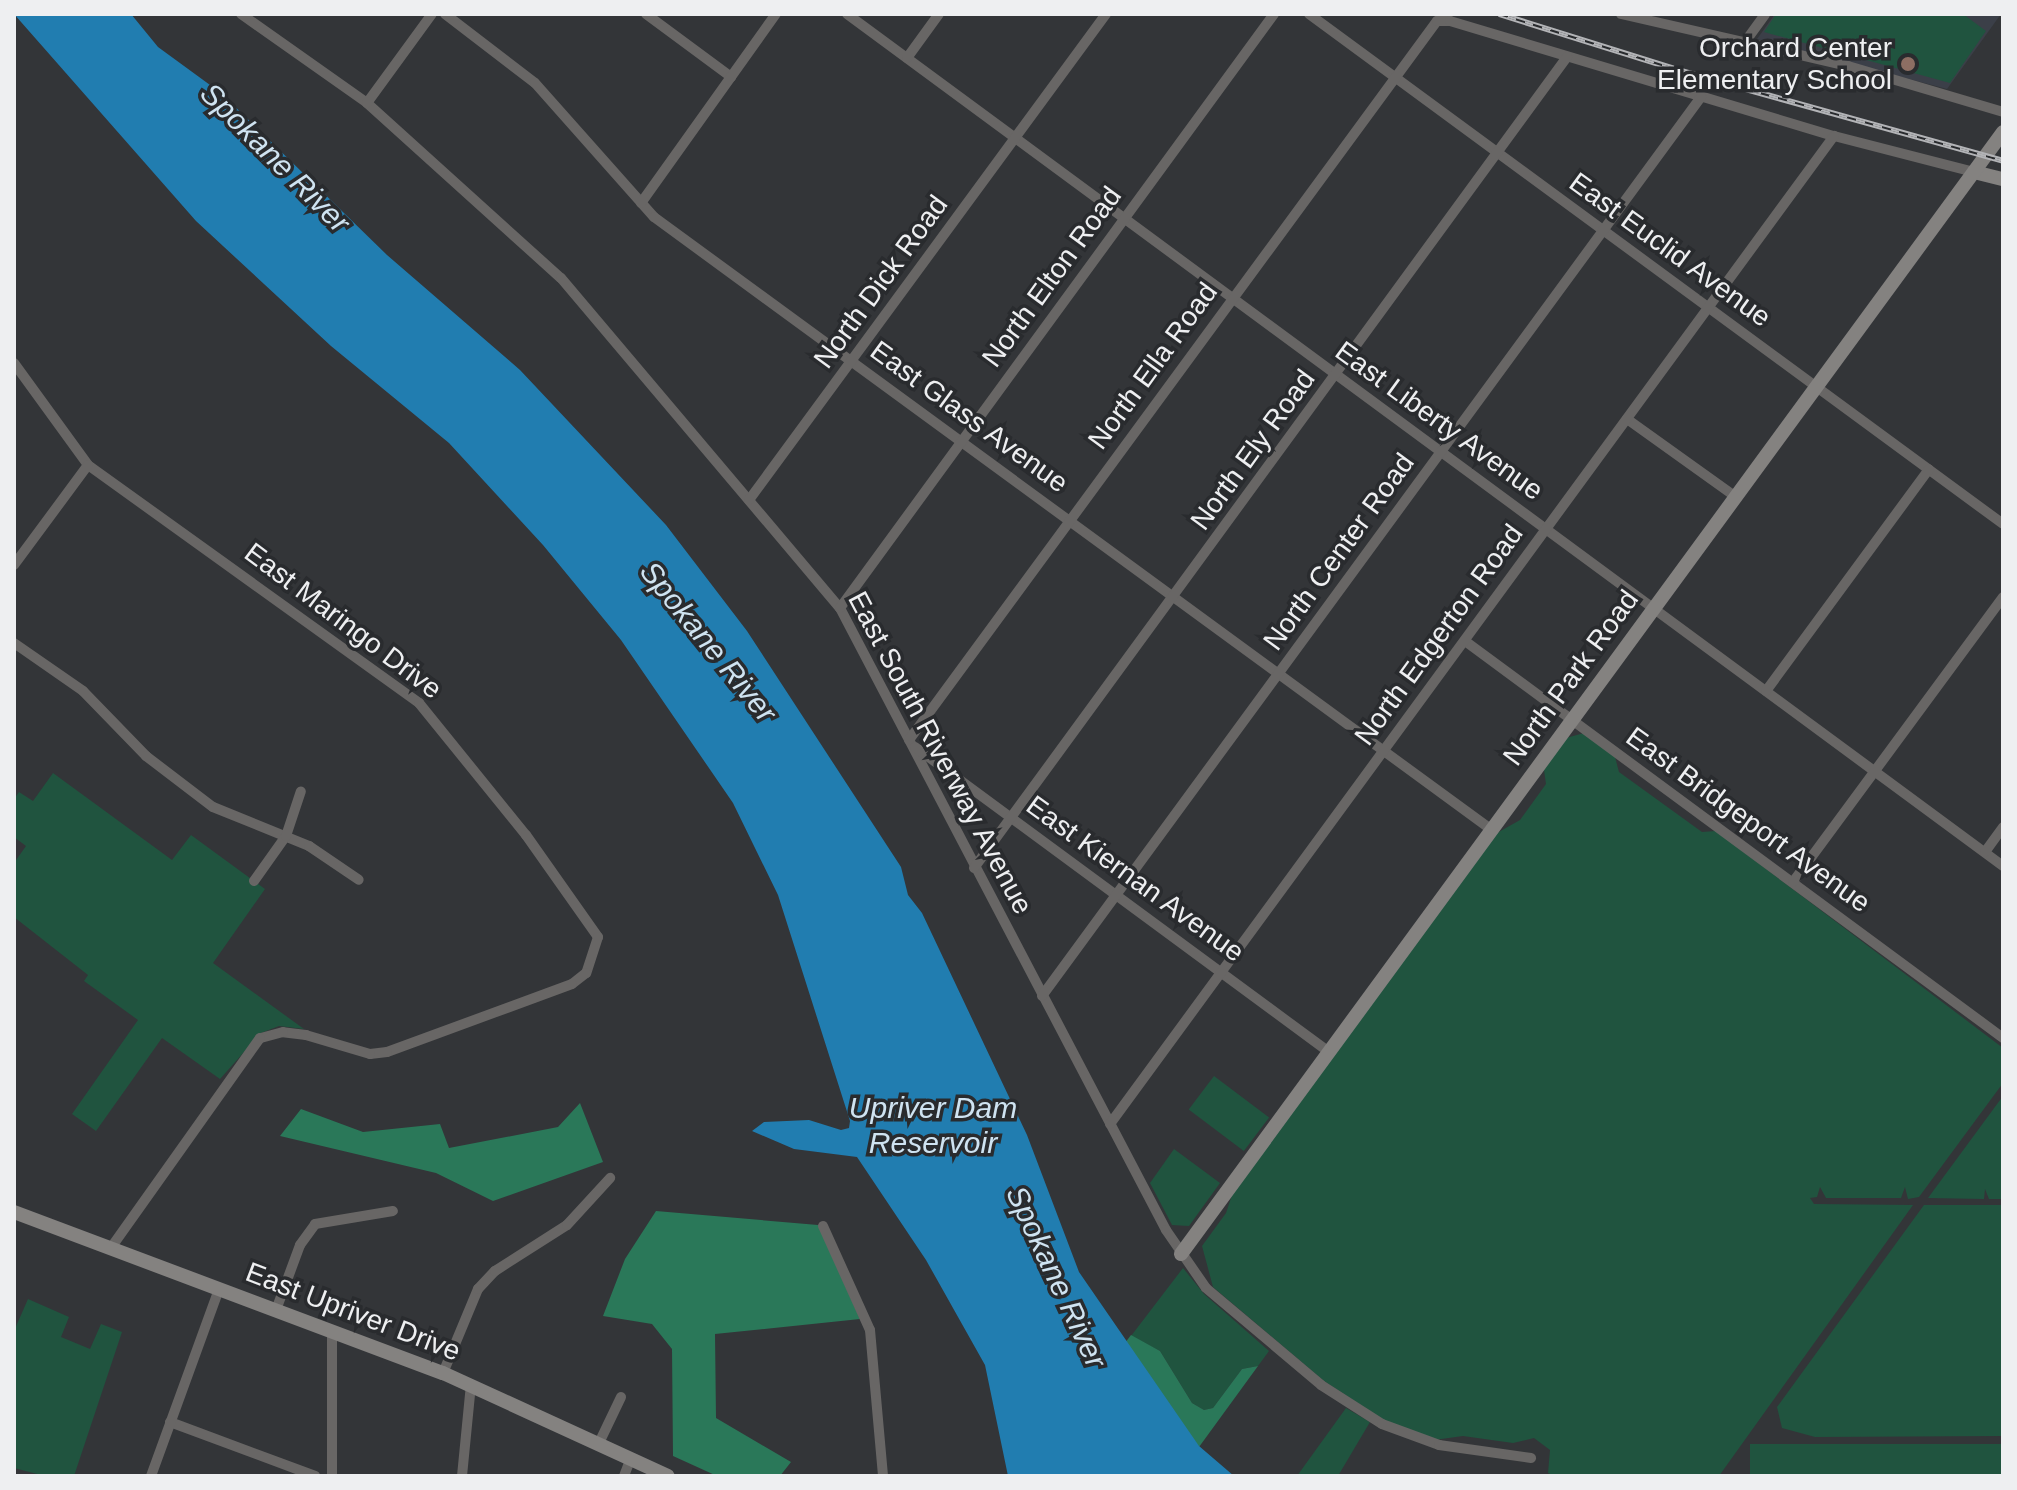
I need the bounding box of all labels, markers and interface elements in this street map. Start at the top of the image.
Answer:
place label: Orchard Center Elementary School [1657,31,1892,97]
marker: Orchard Center Elementary School [1899,55,1917,73]
water label: Spokane River [193,76,357,240]
street label: East Euclid Avenue [1562,165,1778,335]
street label: North Elton Road [975,180,1129,374]
street label: North Dick Road [807,189,955,375]
street label: North Ella Road [1081,276,1225,456]
street label: East Glass Avenue [863,334,1075,500]
street label: East Liberty Avenue [1328,334,1550,508]
street label: North Ely Road [1184,363,1322,537]
street label: North Center Road [1256,447,1422,657]
street label: North Edgerton Road [1348,518,1530,752]
street label: East Maringo Drive [238,536,448,706]
water label: Spokane River [632,554,784,730]
street label: North Park Road [1496,584,1646,772]
street label: East South Riverway Avenue [840,585,1040,921]
street label: East Bridgeport Avenue [1619,720,1877,920]
street label: East Kiernan Avenue [1019,788,1251,970]
water label: Upriver Dam Reservoir [849,1090,1017,1160]
water label: Spokane River [998,1180,1114,1374]
street label: East Upriver Drive [241,1256,465,1368]

